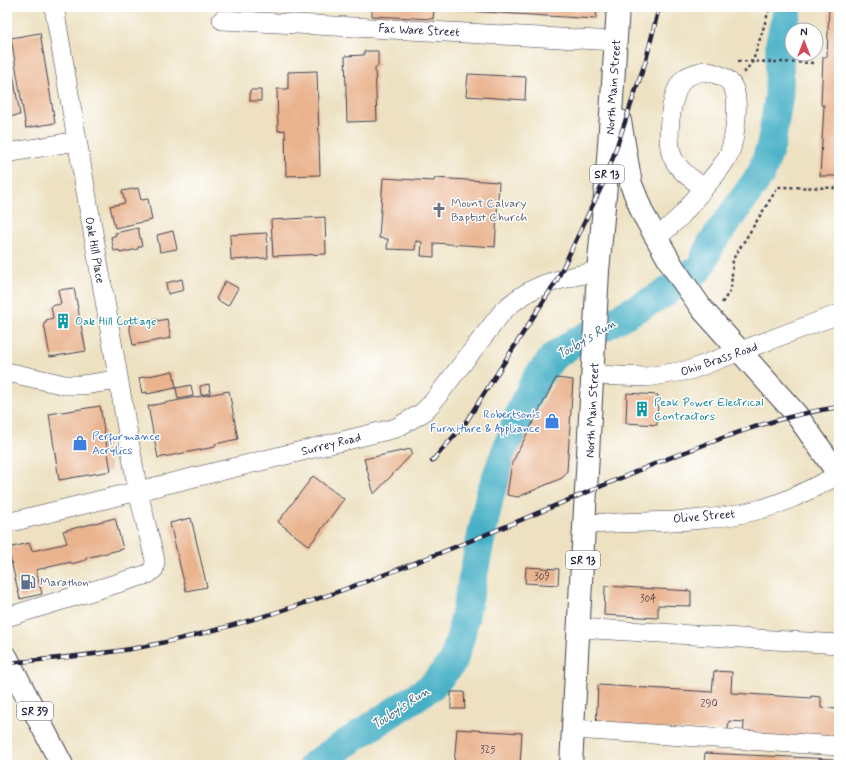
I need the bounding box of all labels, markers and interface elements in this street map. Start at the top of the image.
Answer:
street label: Fac Ware Street [378,21,460,41]
north arrow [784,22,824,62]
text: N [800,26,808,40]
street label: North Main Street [603,39,625,135]
road number: SR 13 [590,165,624,183]
place label: Mount Calvary Baptist Church [451,196,527,226]
church icon: Mount Calvary Baptist Church [430,201,448,219]
street label: Oak Hill Place [80,216,108,285]
building icon: Oak Hill Cottage [54,312,72,330]
place label: Oak Hill Cottage [75,314,156,330]
water label: Touby's Run [554,315,620,364]
street label: Ohio Brass Road [679,339,760,381]
street label: North Main Street [583,362,604,458]
place label: Peak Power Electrical Contractors [654,395,764,425]
building icon: Peak Power Electrical Contractors [633,400,651,418]
place label: Robertson's Furniture & Appliance [430,407,541,437]
shop icon: Robertson's Furniture & Appliance [543,412,561,430]
place label: Performance Acrylics [92,429,160,459]
street label: Surrey Road [300,430,363,460]
shop icon: Performance Acrylics [71,434,89,452]
street label: Olive Street [673,506,736,528]
road number: SR 13 [566,551,600,569]
house number: 309 [534,571,550,584]
fuel station icon: Marathon [19,573,37,591]
place label: Marathon [40,575,88,591]
house number: 304 [640,593,656,606]
water label: Touby's Run [369,682,434,734]
house number: 290 [701,698,717,711]
road number: SR 39 [17,702,53,720]
house number: 325 [480,744,496,757]

